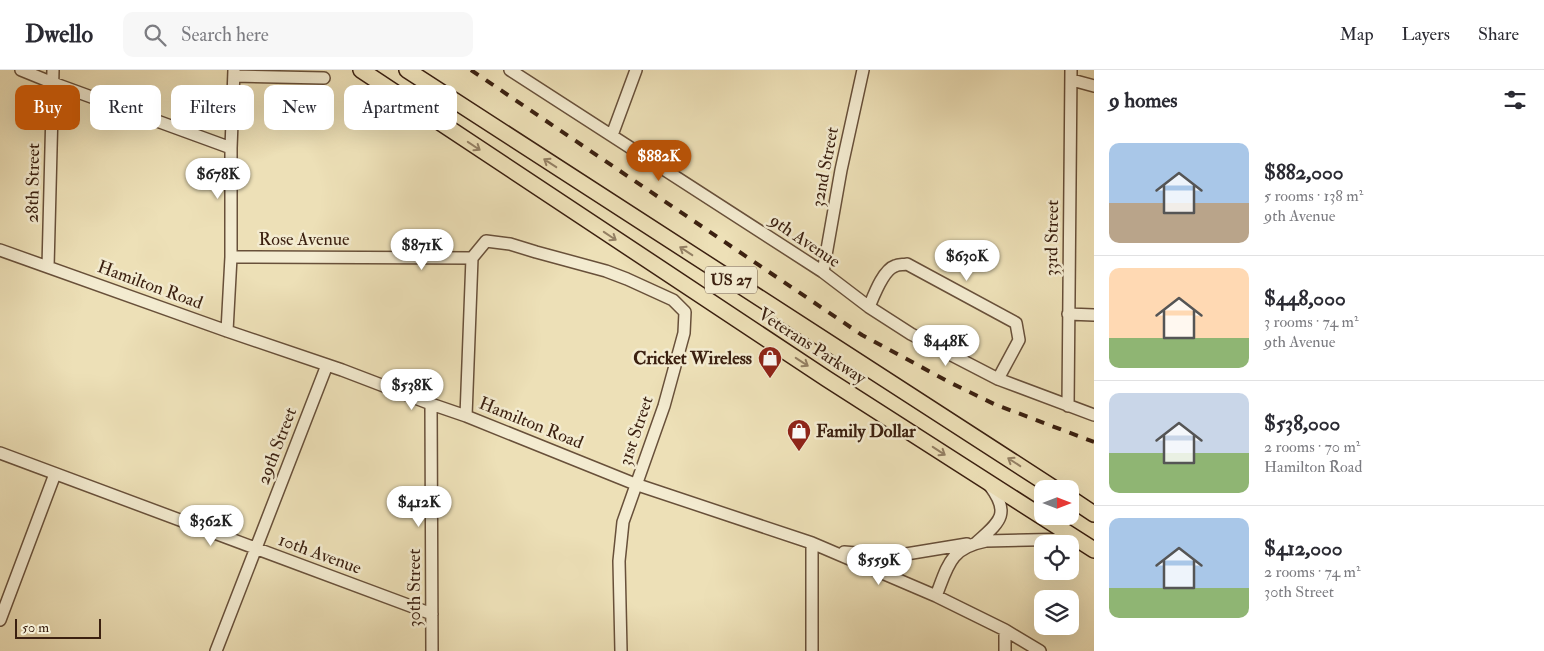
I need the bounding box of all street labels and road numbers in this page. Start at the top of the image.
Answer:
street label: 32nd Street [806,125,844,209]
street label: 28th Street [21,143,45,223]
street label: 33rd Street [1040,199,1064,276]
street label: 9th Avenue [764,208,845,273]
street label: Rose Avenue [259,228,350,251]
street label: Hamilton Road [94,255,206,315]
road number: US 27 [705,266,757,294]
street label: Veterans Parkway [754,303,871,390]
street label: Hamilton Road [475,392,587,454]
street label: 31st Street [613,393,659,469]
street label: 29th Street [252,404,302,488]
street label: 10th Avenue [275,528,365,580]
street label: 30th Street [403,549,426,627]

